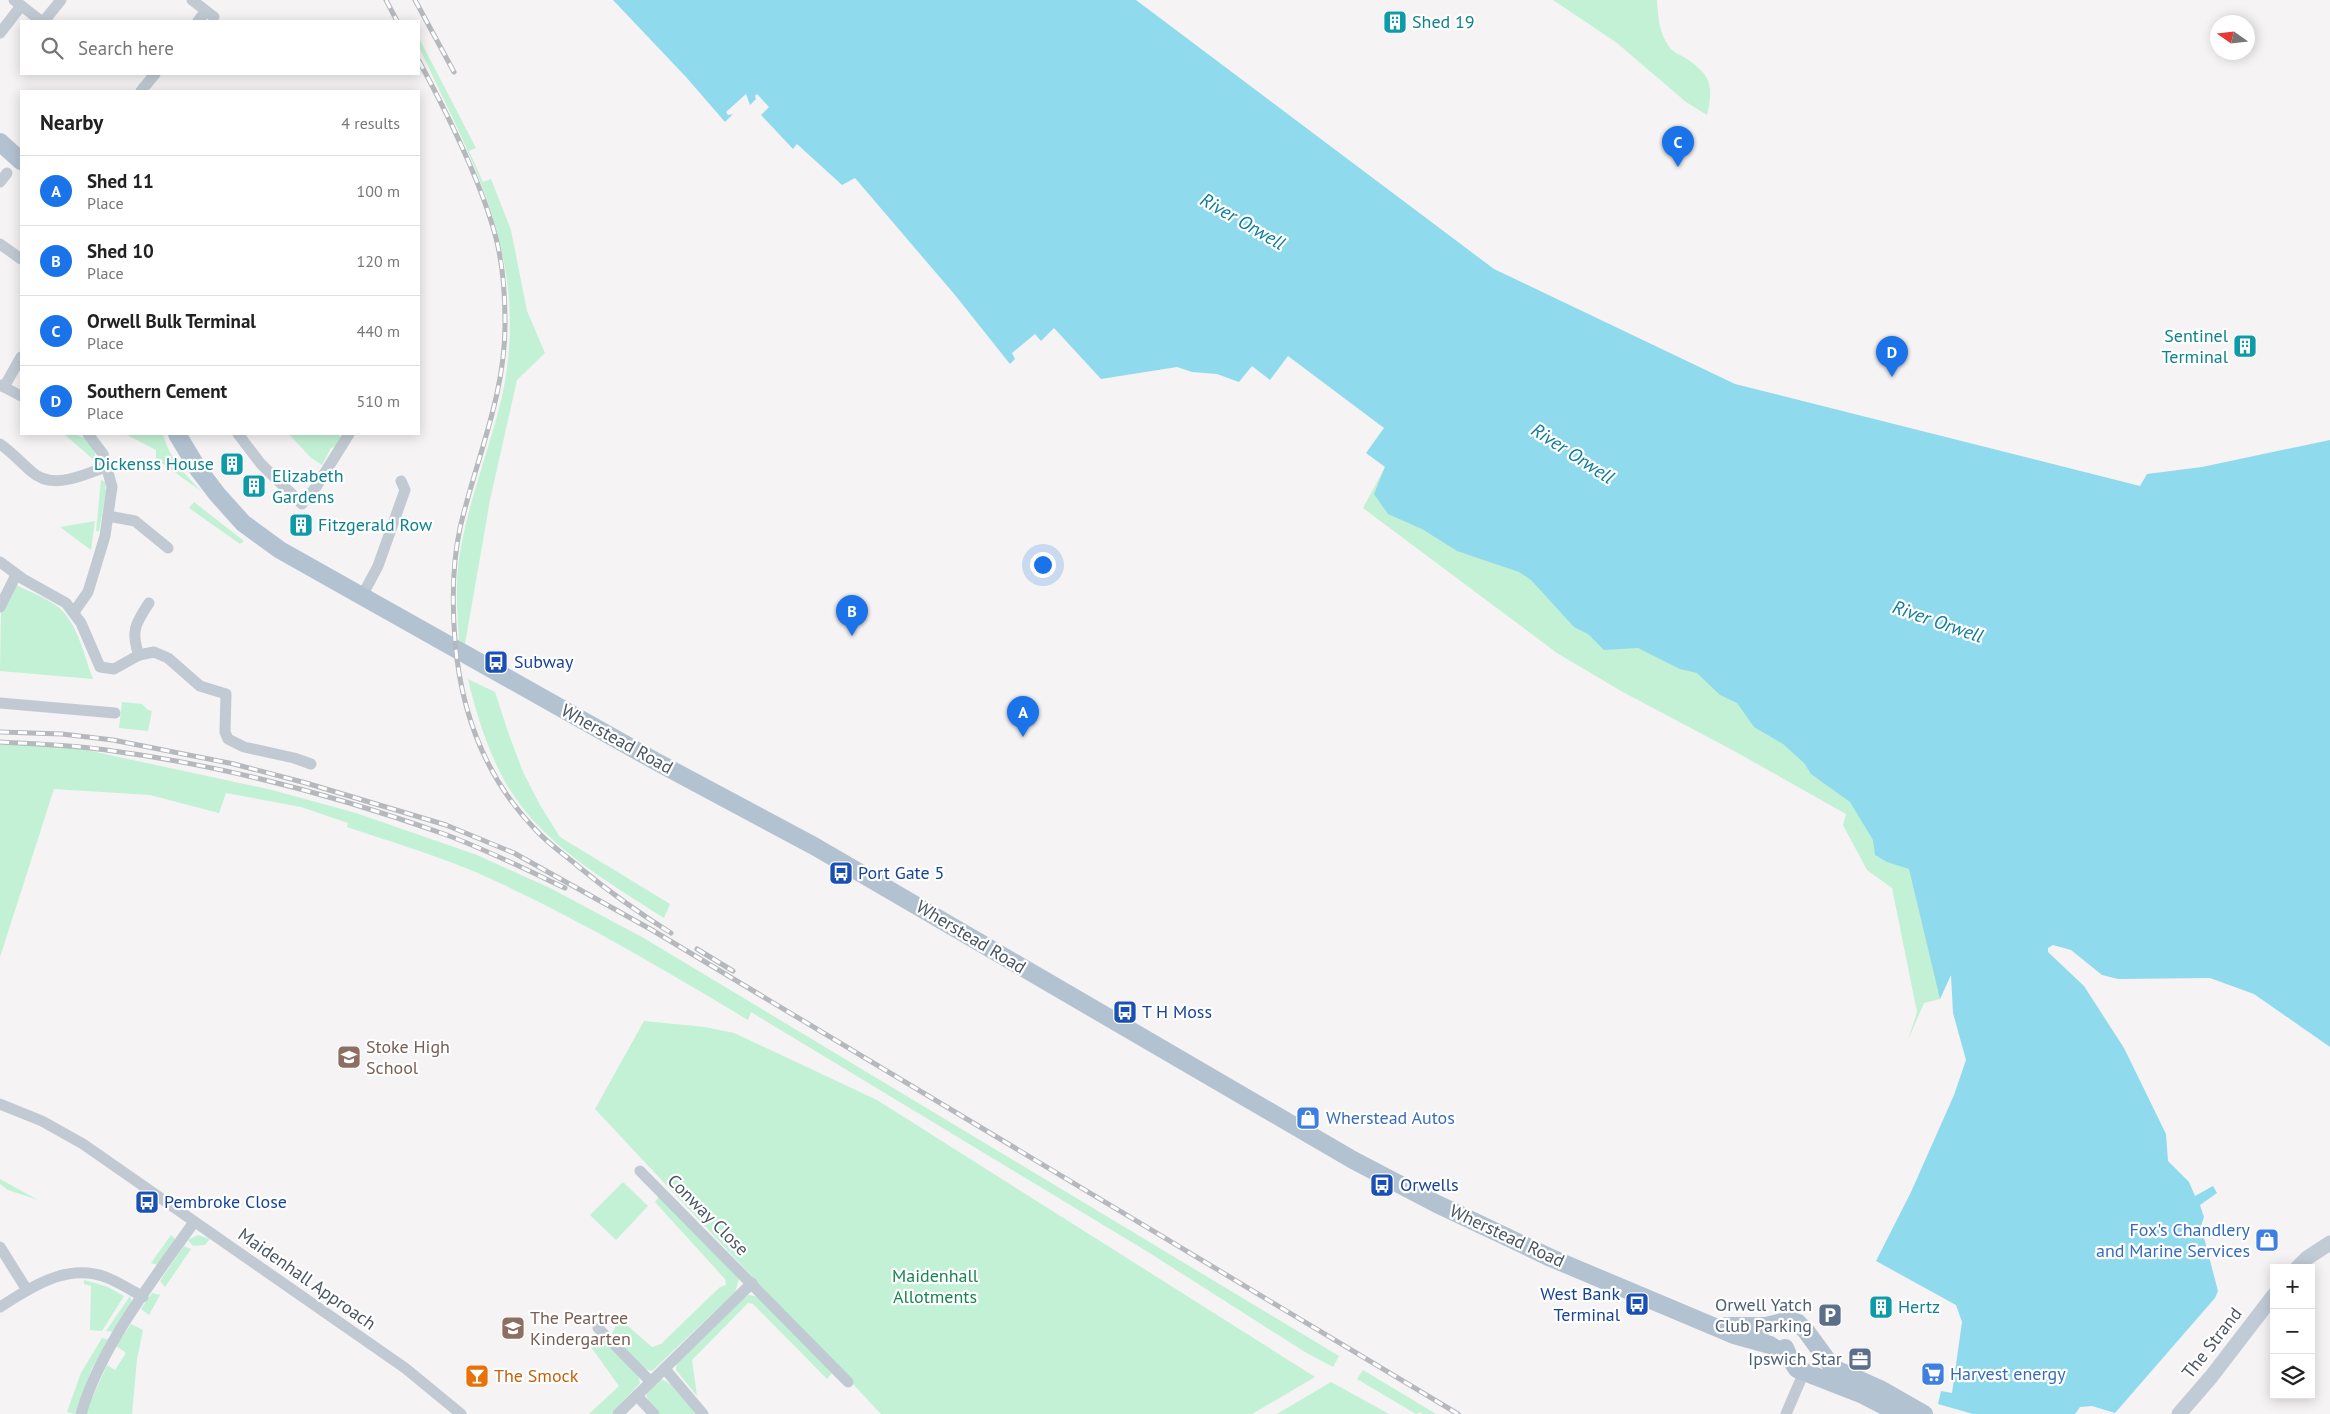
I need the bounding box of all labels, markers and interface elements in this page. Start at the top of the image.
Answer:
building icon: Shed 19 [1382,9,1408,35]
place label: Shed 19 [1412,10,1475,33]
north arrow [2210,15,2255,60]
search box [20,20,420,75]
icon: search [38,34,66,62]
text: Search here [78,36,174,60]
text: Nearby [40,109,103,136]
text: 4 results [341,113,400,133]
pin: C [1662,126,1694,167]
text: Shed 11 [87,169,154,193]
text: A [51,181,61,201]
text: 100 m [357,181,400,201]
water label: River Orwell [1196,187,1290,255]
text: Place [87,193,124,213]
text: Shed 10 [87,239,154,263]
text: B [51,251,61,271]
text: 120 m [357,251,400,271]
text: Place [87,263,124,283]
text: Orwell Bulk Terminal [87,309,256,333]
text: C [52,321,60,341]
text: 440 m [357,321,400,341]
place label: Sentinel Terminal [2162,324,2229,368]
text: Place [87,333,124,353]
building icon: Sentinel Terminal [2232,333,2258,359]
pin: D [1876,336,1908,377]
text: Southern Cement [87,379,227,403]
text: D [51,391,61,411]
text: 510 m [357,391,400,411]
text: Place [87,403,124,423]
water label: River Orwell [1527,417,1619,489]
building icon: Dickenss House [219,451,245,477]
place label: Dickenss House [94,452,214,475]
place label: Elizabeth Gardens [272,464,344,508]
building icon: Elizabeth Gardens [241,473,267,499]
building icon: Fitzgerald Row [288,512,314,538]
place label: Fitzgerald Row [318,513,433,536]
your location [1030,552,1056,578]
water label: River Orwell [1890,594,1986,648]
pin: B [836,595,868,636]
bus stop icon: Subway [483,649,509,675]
place label: Subway [514,650,574,673]
pin: A [1007,696,1039,737]
street label: Wherstead Road [557,698,677,779]
bus stop icon: Port Gate 5 [828,860,854,886]
place label: Port Gate 5 [858,861,944,884]
street label: Wherstead Road [912,895,1030,978]
bus stop icon: T H Moss [1112,999,1138,1025]
place label: T H Moss [1142,1000,1212,1023]
place label: Stoke High School [366,1035,450,1079]
school or university icon: Stoke High School [336,1044,362,1070]
shop icon: Wherstead Autos [1295,1105,1321,1131]
place label: Wherstead Autos [1326,1106,1455,1129]
street label: Conway Close [663,1169,754,1260]
bus stop icon: Orwells [1369,1172,1395,1198]
place label: Orwells [1400,1173,1459,1196]
bus stop icon: Pembroke Close [134,1189,160,1215]
place label: Pembroke Close [164,1190,287,1213]
street label: Wherstead Road [1446,1199,1568,1272]
place label: Fox's Chandlery and Marine Services [2096,1218,2251,1262]
street label: Maidenhall Approach [234,1222,381,1335]
shop icon: Fox's Chandlery and Marine Services [2254,1227,2280,1253]
park label: Maidenhall Allotments [892,1264,979,1308]
map controls [2270,1264,2315,1399]
button: + [2270,1264,2315,1309]
place label: West Bank Terminal [1540,1282,1621,1326]
bus stop icon: West Bank Terminal [1624,1291,1650,1317]
place label: Orwell Yatch Club Parking [1715,1293,1812,1337]
building icon: Hertz [1868,1294,1894,1320]
place label: Hertz [1898,1295,1940,1318]
parking icon: Orwell Yatch Club Parking [1817,1302,1843,1328]
street label: The Strand [2177,1303,2247,1383]
place label: The Peartree Kindergarten [530,1306,631,1350]
button: − [2270,1309,2315,1354]
school or university icon: The Peartree Kindergarten [500,1315,526,1341]
office icon: Ipswich Star [1847,1346,1873,1372]
place label: Ipswich Star [1748,1347,1842,1370]
button: layers [2270,1354,2315,1399]
supermarket icon: Harvest energy [1920,1361,1946,1387]
place label: Harvest energy [1950,1362,2066,1385]
bar icon: The Smock [464,1363,490,1389]
place label: The Smock [494,1364,579,1387]

